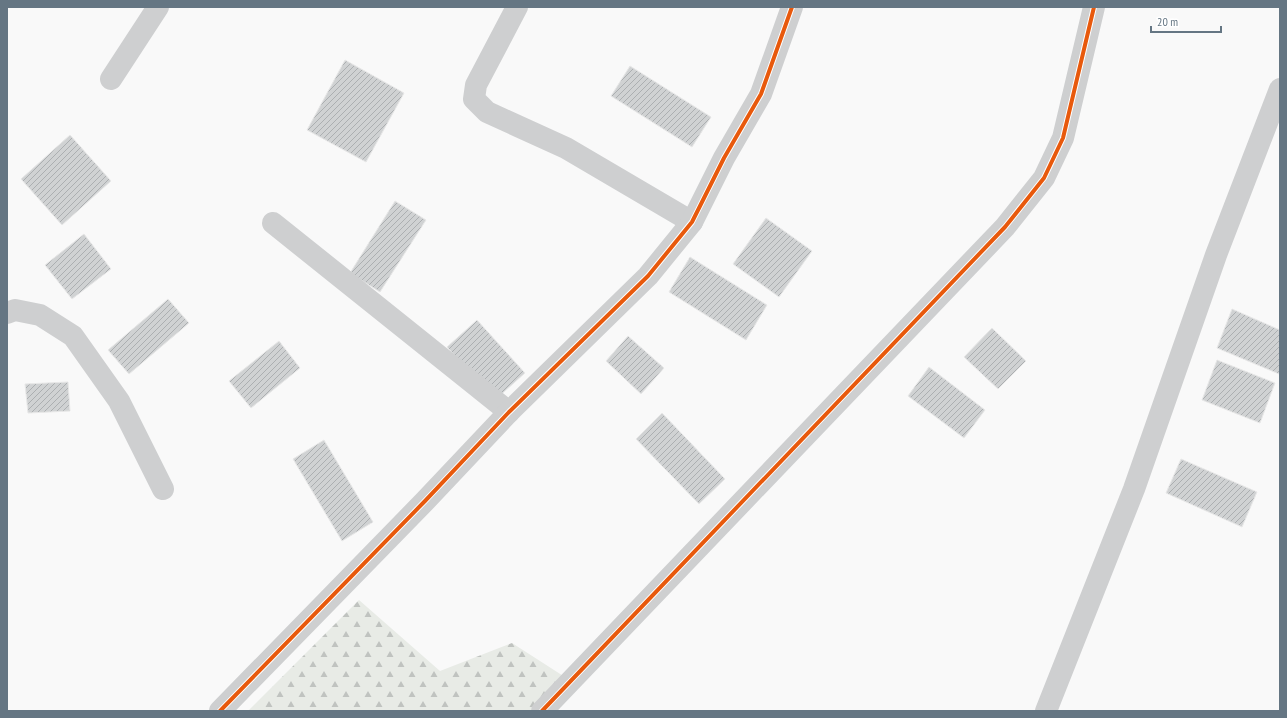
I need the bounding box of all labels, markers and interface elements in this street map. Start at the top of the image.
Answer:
scale bar [1151,8,1221,34]
text: 20 m [1157,14,1178,29]

